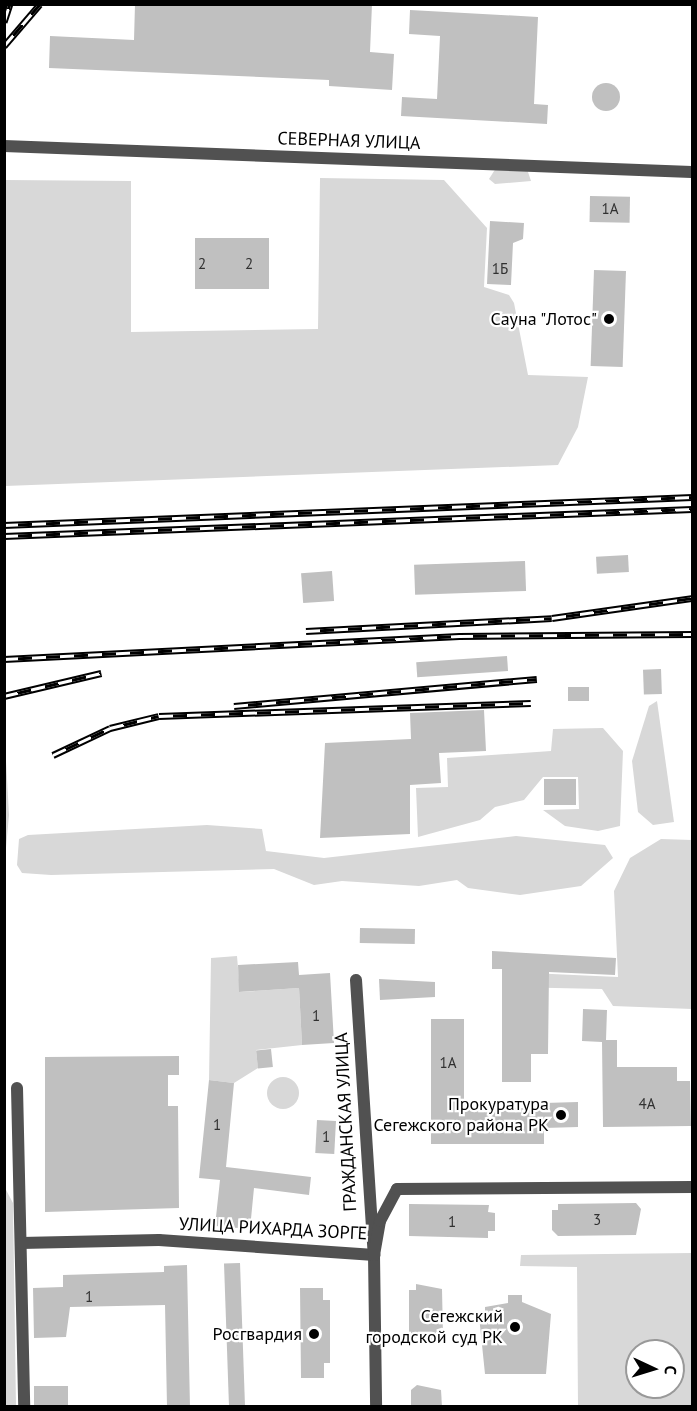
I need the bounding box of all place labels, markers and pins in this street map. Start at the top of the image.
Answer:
place label: Сауна "Лотос" [489,308,597,330]
marker: Сауна "Лотос" [602,312,616,326]
place label: Прокуратура Сегежского района РК [373,1094,549,1136]
marker: Прокуратура Сегежского района РК [554,1108,568,1122]
place label: Сегежский городской суд РК [366,1306,503,1348]
marker: Сегежский городской суд РК [508,1320,522,1334]
place label: Росгвардия [213,1323,302,1345]
marker: Росгвардия [307,1327,321,1341]

